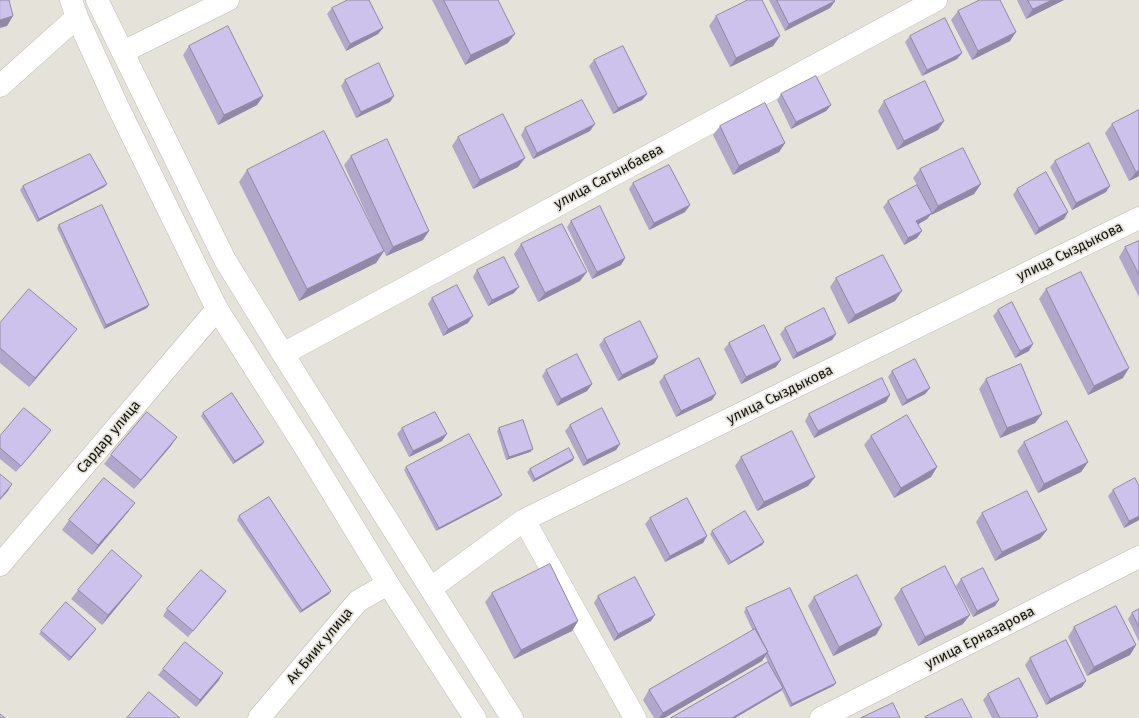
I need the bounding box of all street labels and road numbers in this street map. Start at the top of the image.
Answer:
street label: улица Сагынбаева [552,141,666,213]
street label: улица Сыздыкова [1014,219,1126,285]
street label: улица Сыздыкова [724,362,836,428]
street label: Сардар улица [74,397,144,477]
street label: улица Ерназарова [922,603,1038,673]
street label: Ак Биик улица [283,605,357,687]

